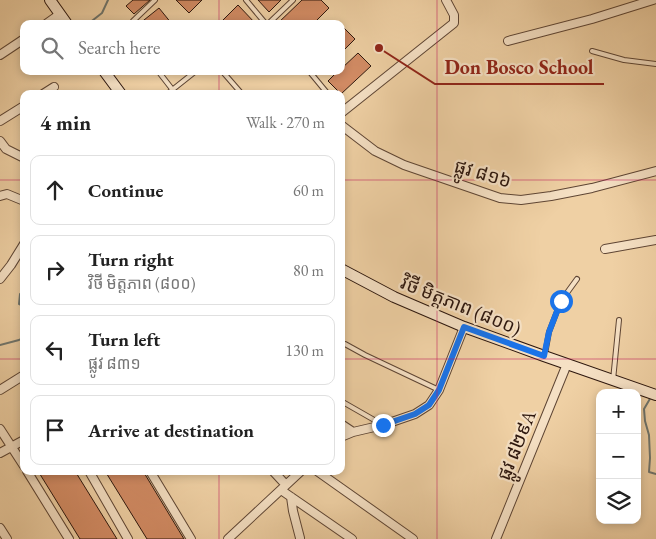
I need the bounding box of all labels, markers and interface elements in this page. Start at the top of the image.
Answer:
search box [20,20,345,75]
icon: search [38,34,66,62]
text: Search here [78,35,160,60]
callout: Don Bosco School [435,49,604,84]
text: Don Bosco School [444,54,594,80]
text: 4 min [40,109,91,136]
text: Walk · 270 m [246,112,325,133]
street label: ផ្លូវ ៨១៦ [450,153,514,198]
icon: ahead [41,176,69,204]
text: Continue [88,178,163,203]
text: 60 m [293,180,324,201]
text: Turn right [88,247,174,272]
icon: right [41,256,69,284]
text: 80 m [293,260,324,281]
street label: វិថី មិត្តភាព (៨០០) [396,270,525,341]
text: វិថី មិត្តភាព (៨០០) [88,273,196,294]
route start [550,290,573,313]
text: Turn left [88,327,160,352]
icon: left [41,336,69,364]
text: 130 m [285,340,324,361]
text: ផ្លូវ ៨៣១ [88,353,141,374]
map controls [596,389,641,524]
button: + [596,389,641,434]
street label: ផ្លូវ ៨២៩A [491,406,546,486]
route end [372,414,395,437]
icon: arrive [41,416,69,444]
text: Arrive at destination [88,418,254,443]
button: − [596,434,641,479]
button: layers [596,479,641,524]

